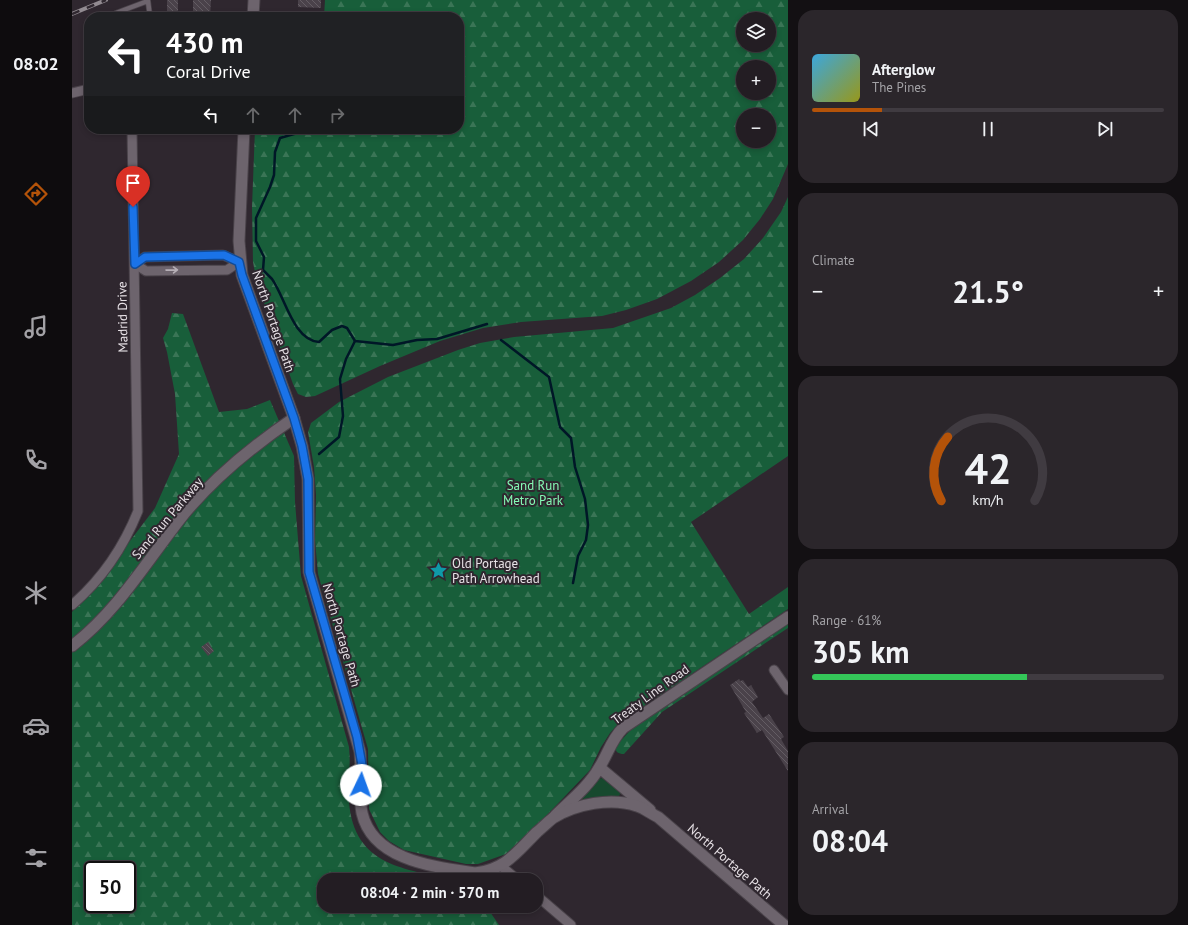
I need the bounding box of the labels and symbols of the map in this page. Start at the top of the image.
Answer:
pin [116,166,150,207]
one-way arrow [165,266,178,274]
street label: North Portage Path [248,268,299,374]
street label: Madrid Drive [113,281,132,353]
street label: Sand Run Parkway [128,474,207,563]
park label: Sand Run Metro Park [503,477,564,509]
place label: Old Portage Path Arrowhead [452,555,540,587]
place icon: Old Portage Path Arrowhead [429,560,449,580]
street label: North Portage Path [319,581,364,689]
street label: Treaty Line Road [608,661,692,728]
position arrow [340,764,382,806]
street label: North Portage Path [684,820,776,903]
speed limit sign: 50 [84,861,136,913]

